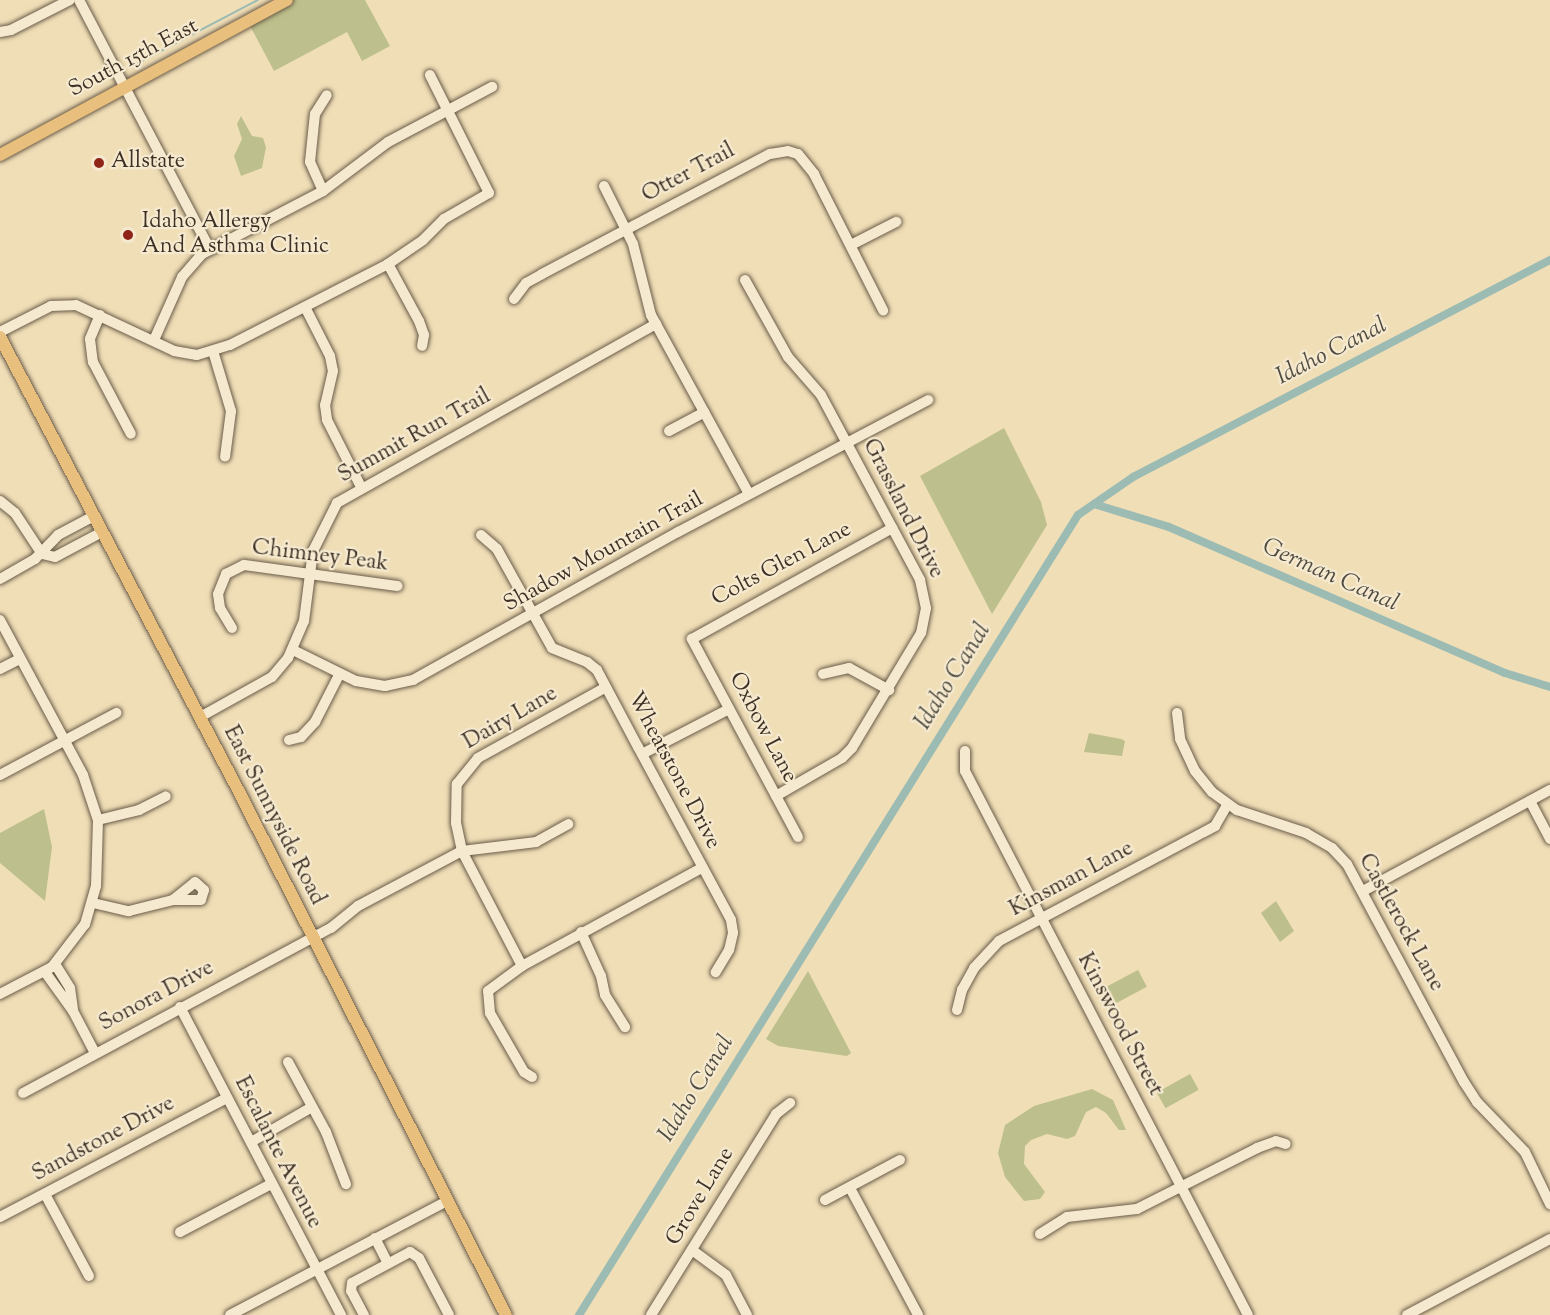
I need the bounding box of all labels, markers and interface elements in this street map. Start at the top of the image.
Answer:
street label: South 15th East [65,14,203,104]
street label: Otter Trail [638,139,740,209]
place label: Allstate [111,150,185,176]
marker: Allstate [92,156,106,170]
place label: Idaho Allergy And Asthma Clinic [142,209,329,260]
marker: Idaho Allergy And Asthma Clinic [119,226,137,244]
water label: Idaho Canal [1272,312,1392,392]
street label: Summit Run Trail [334,384,496,490]
street label: Grassland Drive [856,435,948,583]
street label: Shadow Mountain Trail [500,487,708,619]
street label: Colts Glen Lane [708,517,856,613]
water label: German Canal [1257,533,1403,619]
street label: Chimney Peak [250,536,390,578]
water label: Idaho Canal [910,618,998,736]
street label: Oxbow Lane [722,668,802,788]
street label: Dairy Lane [459,682,563,756]
street label: Wheatstone Drive [621,688,725,854]
street label: East Sunnyside Road [216,722,330,910]
street label: Kinsman Lane [1006,836,1138,924]
street label: Castlerock Lane [1351,850,1449,996]
street label: Kinswood Street [1070,949,1168,1101]
street label: Sonora Drive [95,956,219,1038]
water label: Idaho Canal [653,1030,741,1148]
street label: Escalante Avenue [227,1073,327,1233]
street label: Sandstone Drive [28,1091,180,1189]
street label: Grove Lane [661,1143,741,1251]

